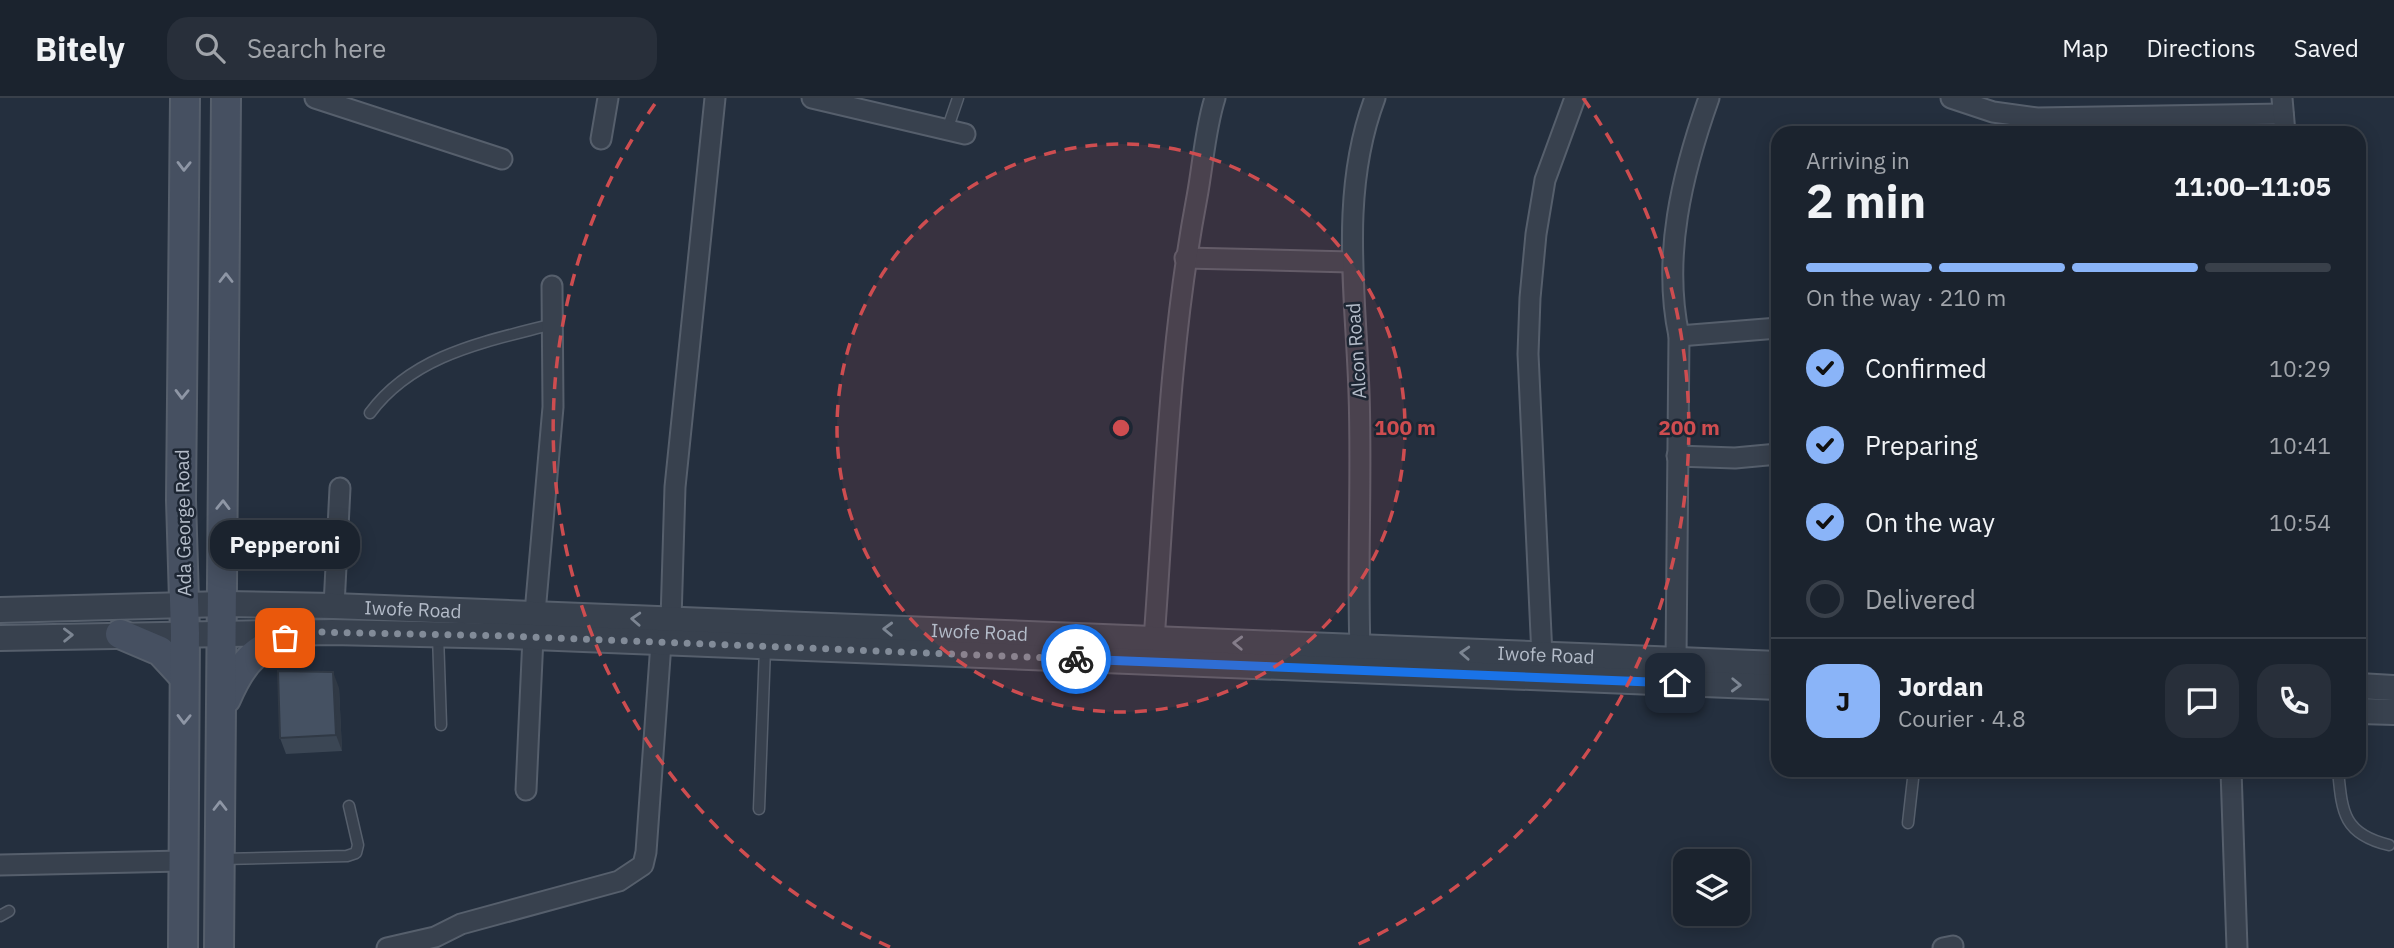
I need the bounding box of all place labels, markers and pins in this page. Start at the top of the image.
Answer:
centre of rings [1109,416,1133,440]
callout: Pepperoni [210,519,360,568]
pin [255,608,315,668]
pin [1645,653,1705,713]

